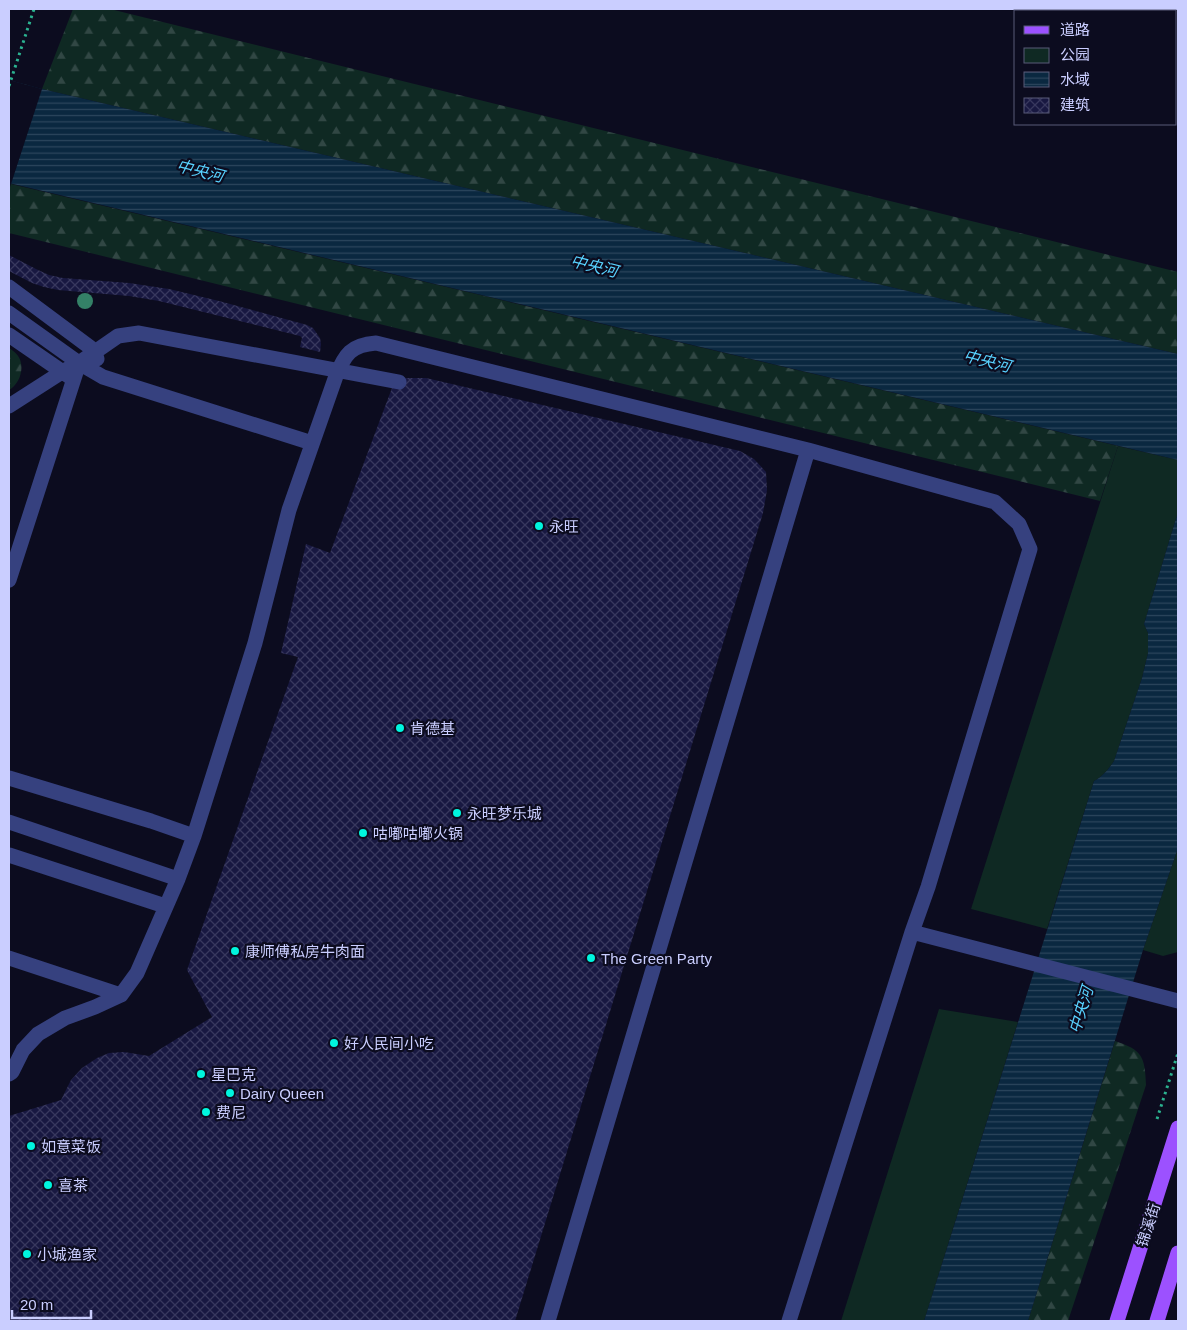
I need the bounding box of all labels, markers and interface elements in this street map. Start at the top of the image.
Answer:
legend [1014,10,1177,125]
text: 道路 [1060,21,1090,38]
text: 公园 [1060,46,1090,63]
text: 水域 [1060,71,1090,88]
text: 建筑 [1060,96,1090,113]
water label: 中央河 [175,157,228,186]
water label: 中央河 [569,252,622,281]
water label: 中央河 [962,347,1015,376]
place label: 永旺 [549,518,579,535]
marker: 永旺 [533,520,545,532]
place label: 肯德基 [410,720,455,737]
marker: 肯德基 [394,722,406,734]
place label: 永旺梦乐城 [467,805,542,822]
marker: 永旺梦乐城 [451,807,463,819]
place label: 咕嘟咕嘟火锅 [373,825,463,842]
marker: 咕嘟咕嘟火锅 [357,827,369,839]
place label: 康师傅私房牛肉面 [245,943,365,960]
marker: 康师傅私房牛肉面 [229,945,241,957]
place label: The Green Party [601,950,712,967]
marker: The Green Party [585,952,597,964]
water label: 中央河 [1066,982,1097,1035]
place label: 好人民间小吃 [344,1035,434,1052]
marker: 好人民间小吃 [328,1037,340,1049]
place label: 星巴克 [211,1066,256,1083]
marker: 星巴克 [195,1068,207,1080]
place label: Dairy Queen [240,1085,324,1102]
marker: Dairy Queen [224,1087,236,1099]
place label: 费尼 [216,1104,246,1121]
marker: 费尼 [200,1106,212,1118]
place label: 如意菜饭 [41,1138,101,1155]
marker: 如意菜饭 [25,1140,37,1152]
place label: 喜茶 [58,1177,88,1194]
marker: 喜茶 [42,1179,54,1191]
street label: 锦溪街 [1133,1201,1163,1249]
place label: 小城渔家 [37,1246,97,1263]
marker: 小城渔家 [21,1248,33,1260]
scale bar [12,1288,91,1320]
text: 20 m [20,1296,53,1313]

